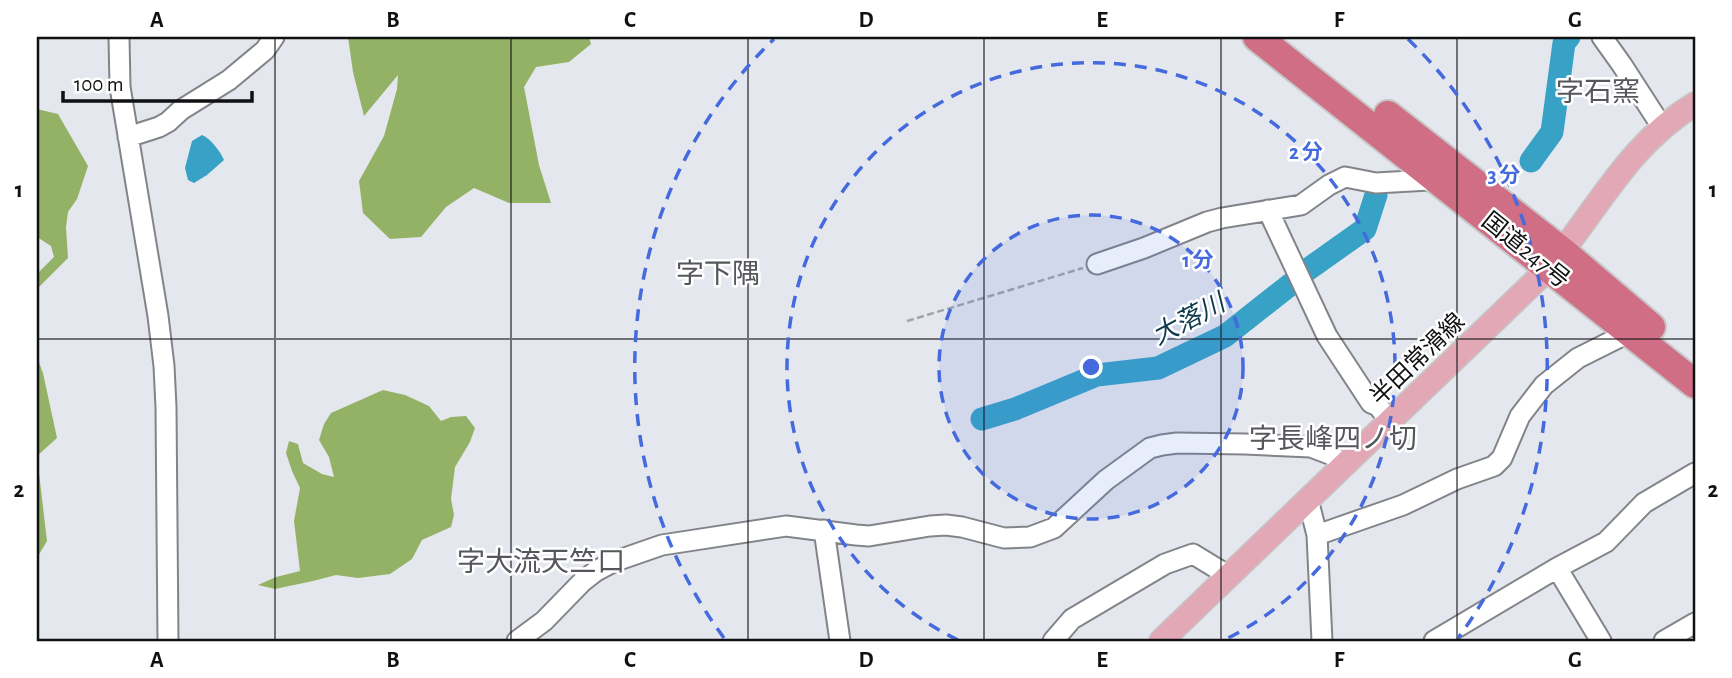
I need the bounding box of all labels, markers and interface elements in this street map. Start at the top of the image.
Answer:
text: A [150,9,164,32]
text: B [386,9,400,32]
text: C [624,9,636,32]
text: D [858,9,874,32]
text: E [1096,9,1108,32]
text: F [1334,9,1345,32]
text: G [1568,9,1582,32]
scale bar [63,60,252,104]
text: 100 m [74,74,124,95]
district label: 字石窯 [1556,77,1640,107]
text: 2 分 [1289,141,1323,163]
text: 3 分 [1487,164,1521,186]
text: 1 [15,179,23,202]
text: 1 [1709,179,1717,202]
street label: 国道247号 [1477,207,1575,293]
text: 1 分 [1182,249,1214,271]
district label: 字下隅 [676,259,760,289]
water label: 大落川 [1147,288,1232,350]
street label: 半田常滑線 [1365,308,1469,410]
centre of rings [1079,355,1103,379]
district label: 字長峰四ノ切 [1249,424,1417,454]
text: 2 [14,479,25,502]
text: 2 [1708,479,1719,502]
district label: 字大流天竺口 [457,547,625,577]
text: A [150,649,164,672]
text: B [386,649,400,672]
text: C [624,649,636,672]
text: D [858,649,874,672]
text: E [1096,649,1108,672]
text: F [1334,649,1345,672]
text: G [1568,649,1582,672]

